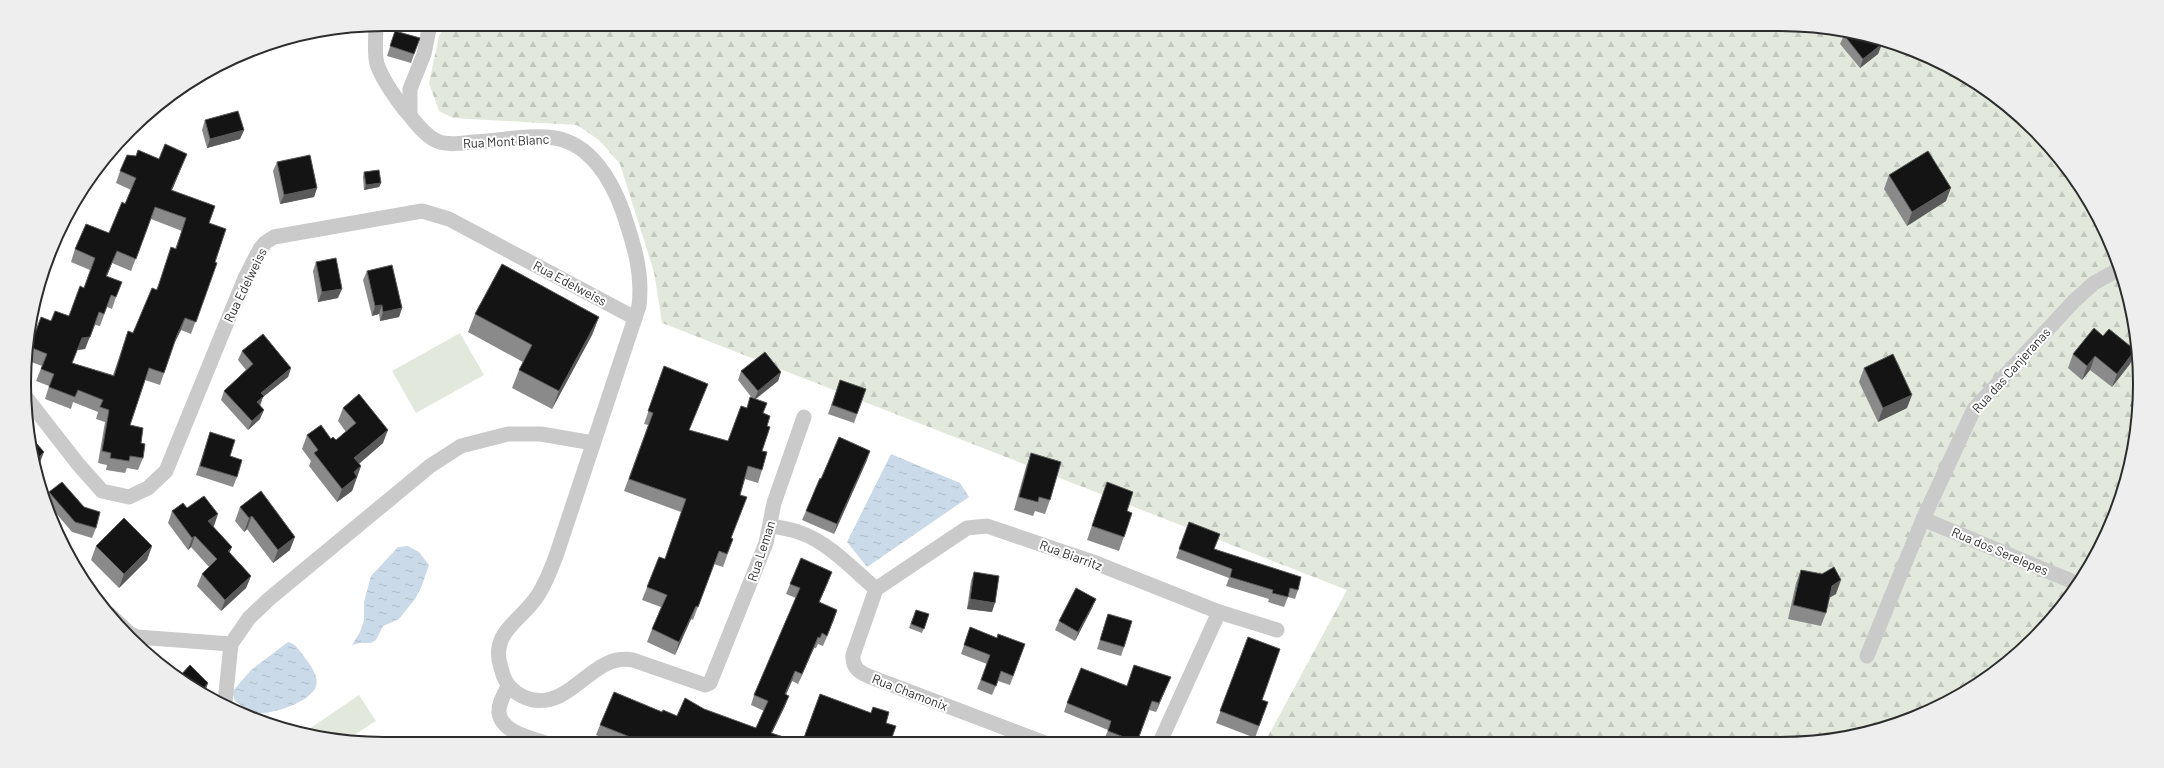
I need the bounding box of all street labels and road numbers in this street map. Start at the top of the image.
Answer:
street label: Rua Mont Blanc [462,131,550,151]
street label: Rua Edelweiss [220,245,270,325]
street label: Rua Edelweiss [531,257,609,309]
street label: Rua das Canjeranas [1968,324,2054,416]
street label: Rua Leman [744,519,778,583]
street label: Rua dos Serelepes [1949,523,2051,579]
street label: Rua Biarritz [1037,536,1105,574]
street label: Rua Chamonix [870,670,950,714]

